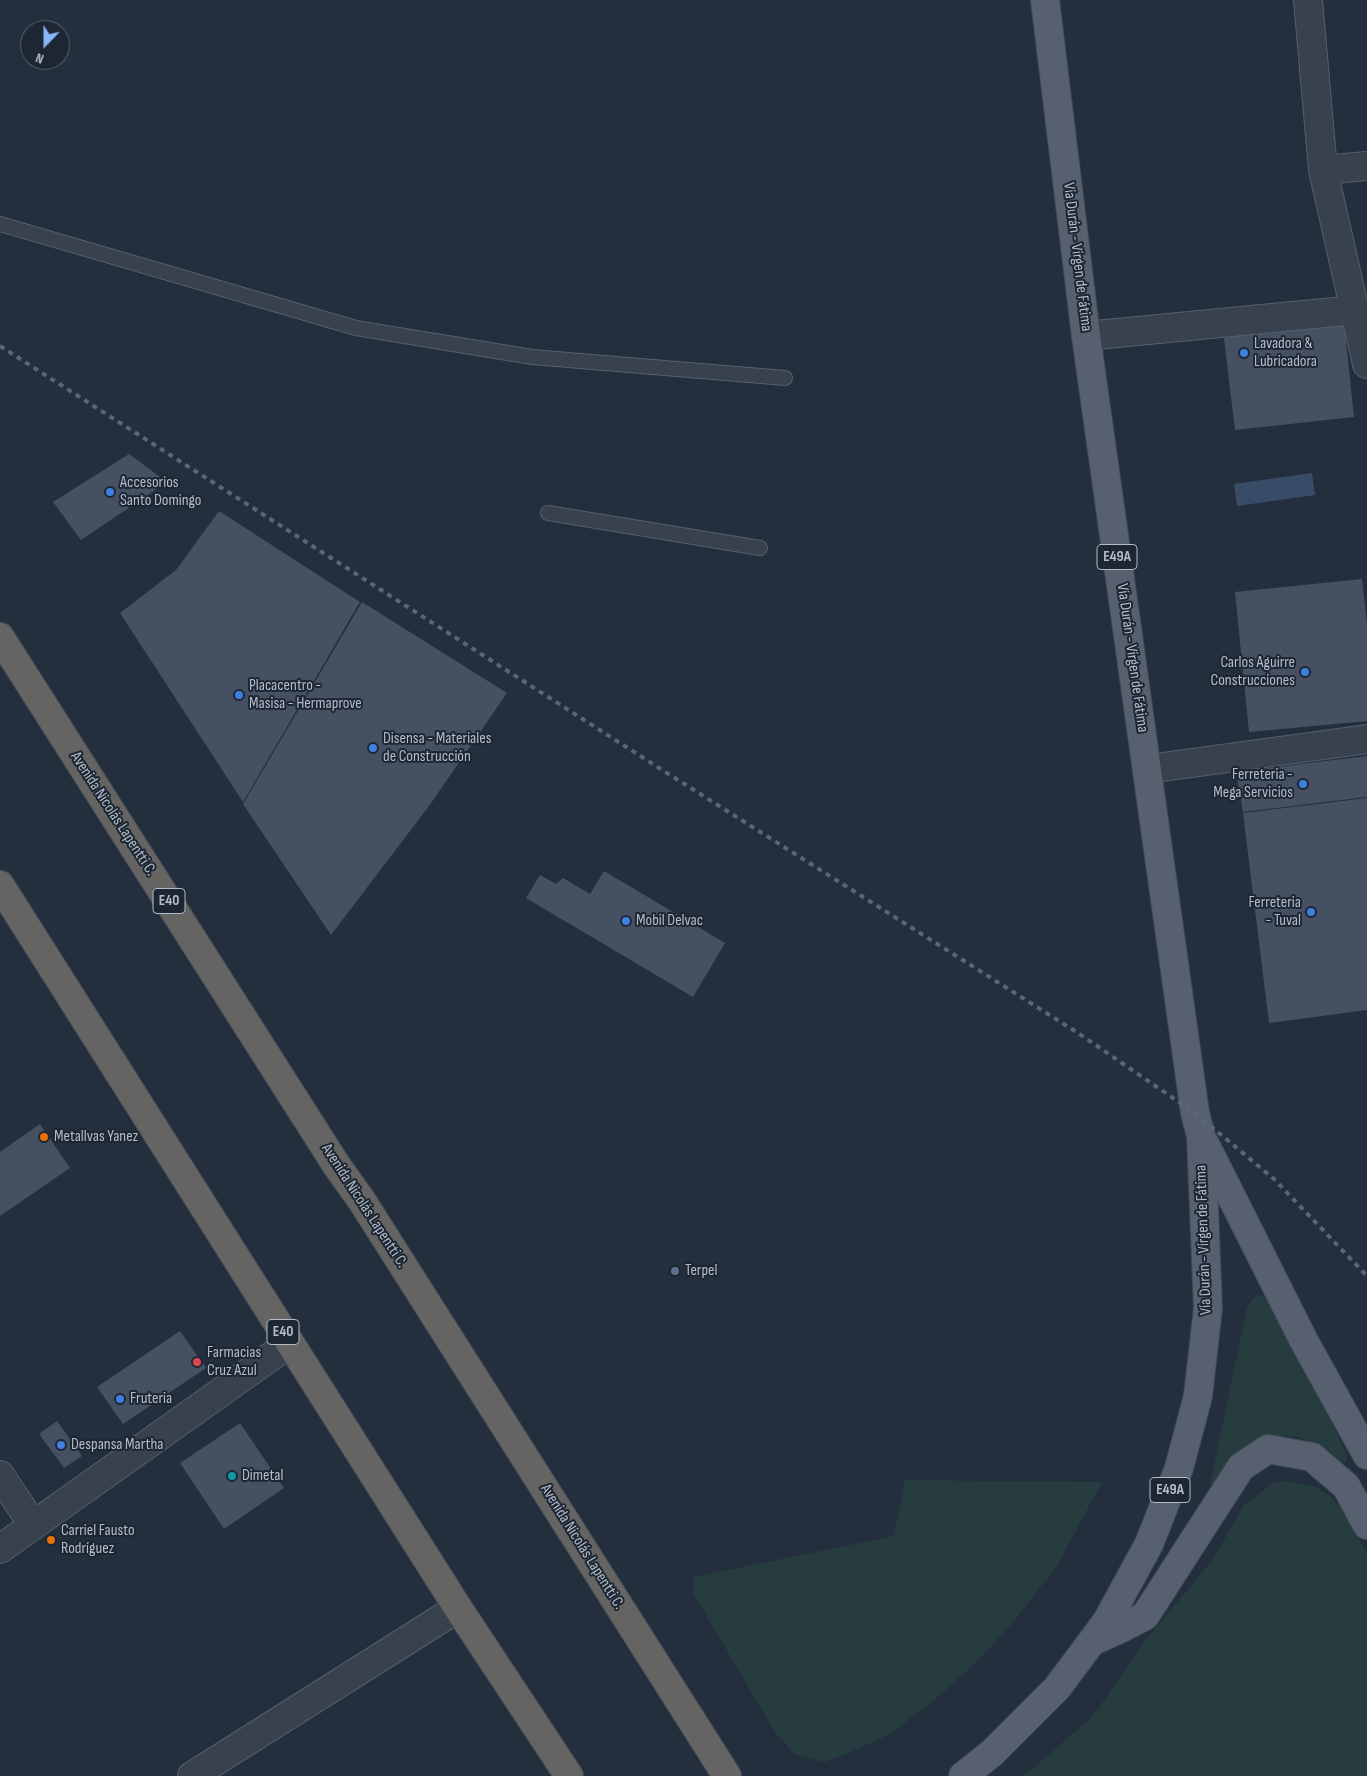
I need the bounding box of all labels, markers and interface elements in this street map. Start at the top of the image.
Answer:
north arrow [20,20,70,70]
text: N [33,49,46,68]
street label: Vía Durán - Vírgen de Fátima [1058,181,1096,333]
place label: Lavadora & Lubricadora [1254,334,1317,372]
marker: Lavadora & Lubricadora [1238,347,1250,359]
place label: Accesorios Santo Domingo [120,473,201,511]
marker: Accesorios Santo Domingo [104,486,116,498]
road number: E49A [1097,544,1137,570]
street label: Vía Durán - Vírgen de Fátima [1112,582,1152,734]
place label: Carlos Aguirre Construcciones [1211,653,1295,691]
marker: Carlos Aguirre Construcciones [1299,666,1311,678]
place label: Placacentro - Masisa - Hermaprove [249,676,362,714]
marker: Placacentro - Masisa - Hermaprove [233,689,245,701]
place label: Disensa - Materiales de Construcción [383,729,491,767]
marker: Disensa - Materiales de Construcción [367,742,379,754]
street label: Avenida Nicolás Lapentti C. [66,748,160,880]
place label: Ferreteria - Mega Servicios [1213,765,1293,803]
marker: Ferreteria - Mega Servicios [1297,778,1309,790]
road number: E40 [153,888,185,914]
place label: Ferreteria - Tuval [1249,893,1301,931]
marker: Ferreteria - Tuval [1305,906,1317,918]
place label: Mobil Delvac [636,911,703,931]
marker: Mobil Delvac [620,915,632,927]
place label: Metallvas Yanez [54,1127,138,1147]
marker: Metallvas Yanez [38,1131,50,1143]
street label: Avenida Nicolás Lapentti C. [317,1140,411,1272]
street label: Vía Durán - Vírgen de Fátima [1192,1165,1216,1315]
place label: Terpel [685,1261,717,1281]
marker: Terpel [669,1265,681,1277]
road number: E40 [267,1320,299,1344]
place label: Farmacias Cruz Azul [207,1343,261,1381]
marker: Farmacias Cruz Azul [191,1356,203,1368]
place label: Fruteria [130,1389,172,1409]
marker: Fruteria [114,1393,126,1405]
place label: Despansa Martha [71,1435,163,1455]
marker: Despansa Martha [55,1439,67,1451]
place label: Dimetal [242,1466,283,1486]
marker: Dimetal [226,1470,238,1482]
road number: E49A [1150,1478,1190,1502]
street label: Avenida Nicolás Lapentti C. [536,1481,628,1613]
place label: Carriel Fausto Rodríguez [61,1521,135,1559]
marker: Carriel Fausto Rodríguez [45,1534,57,1546]

